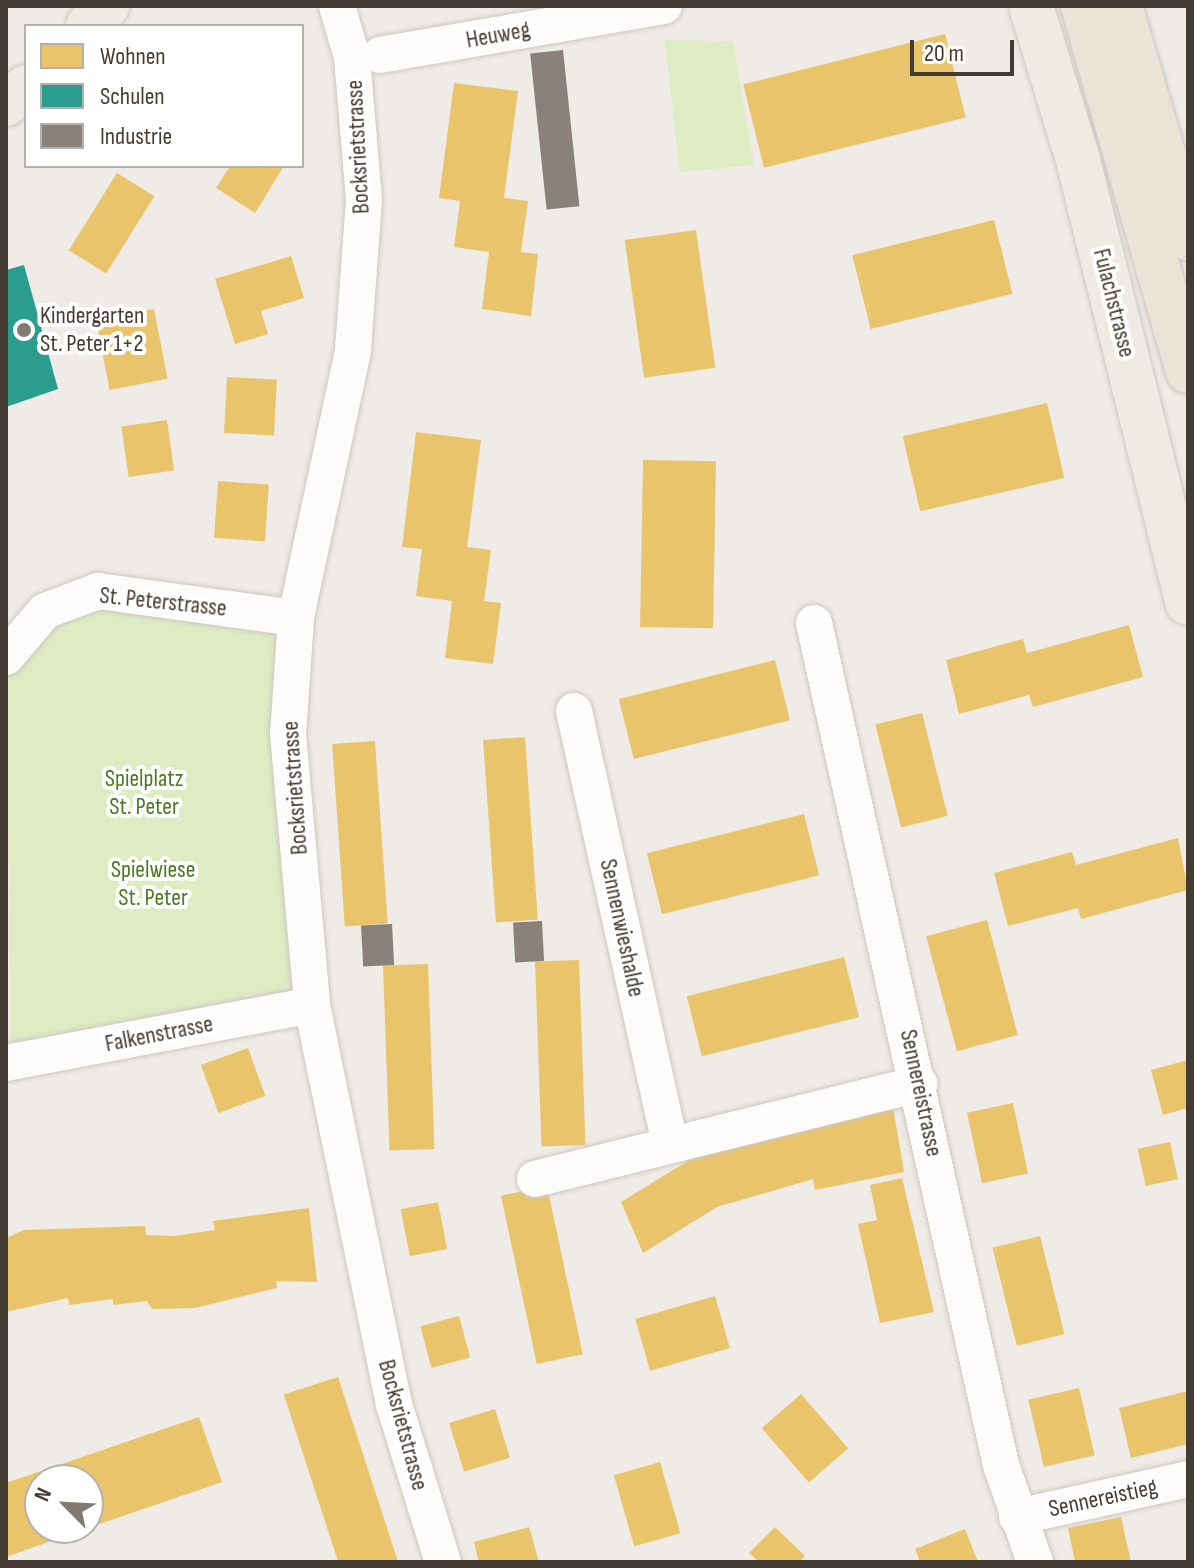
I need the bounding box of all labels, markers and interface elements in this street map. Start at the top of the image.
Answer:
street label: Heuweg [464,15,532,55]
legend [24,24,304,168]
scale bar [914,24,1018,74]
text: 20 m [924,39,964,68]
text: Wohnen [100,42,166,71]
street label: Bocksrietstrasse [340,79,376,215]
text: Schulen [100,82,165,111]
text: Industrie [100,122,172,151]
street label: Fulachstrasse [1087,246,1141,360]
place label: Kindergarten St. Peter 1+2 [40,302,144,358]
marker: Kindergarten St. Peter 1+2 [15,321,33,339]
street label: St. Peterstrasse [98,581,228,623]
street label: Bocksrietstrasse [276,720,314,856]
park label: Spielplatz St. Peter [105,765,183,821]
park label: Spielwiese St. Peter [111,856,195,912]
street label: Sennenwieshalde [593,856,651,1000]
street label: Falkenstrasse [103,1009,215,1059]
street label: Sennereistrasse [894,1027,948,1159]
street label: Bocksrietstrasse [372,1357,434,1493]
north arrow [24,1464,104,1544]
street label: Sennereistieg [1046,1472,1160,1524]
text: N [29,1484,58,1506]

